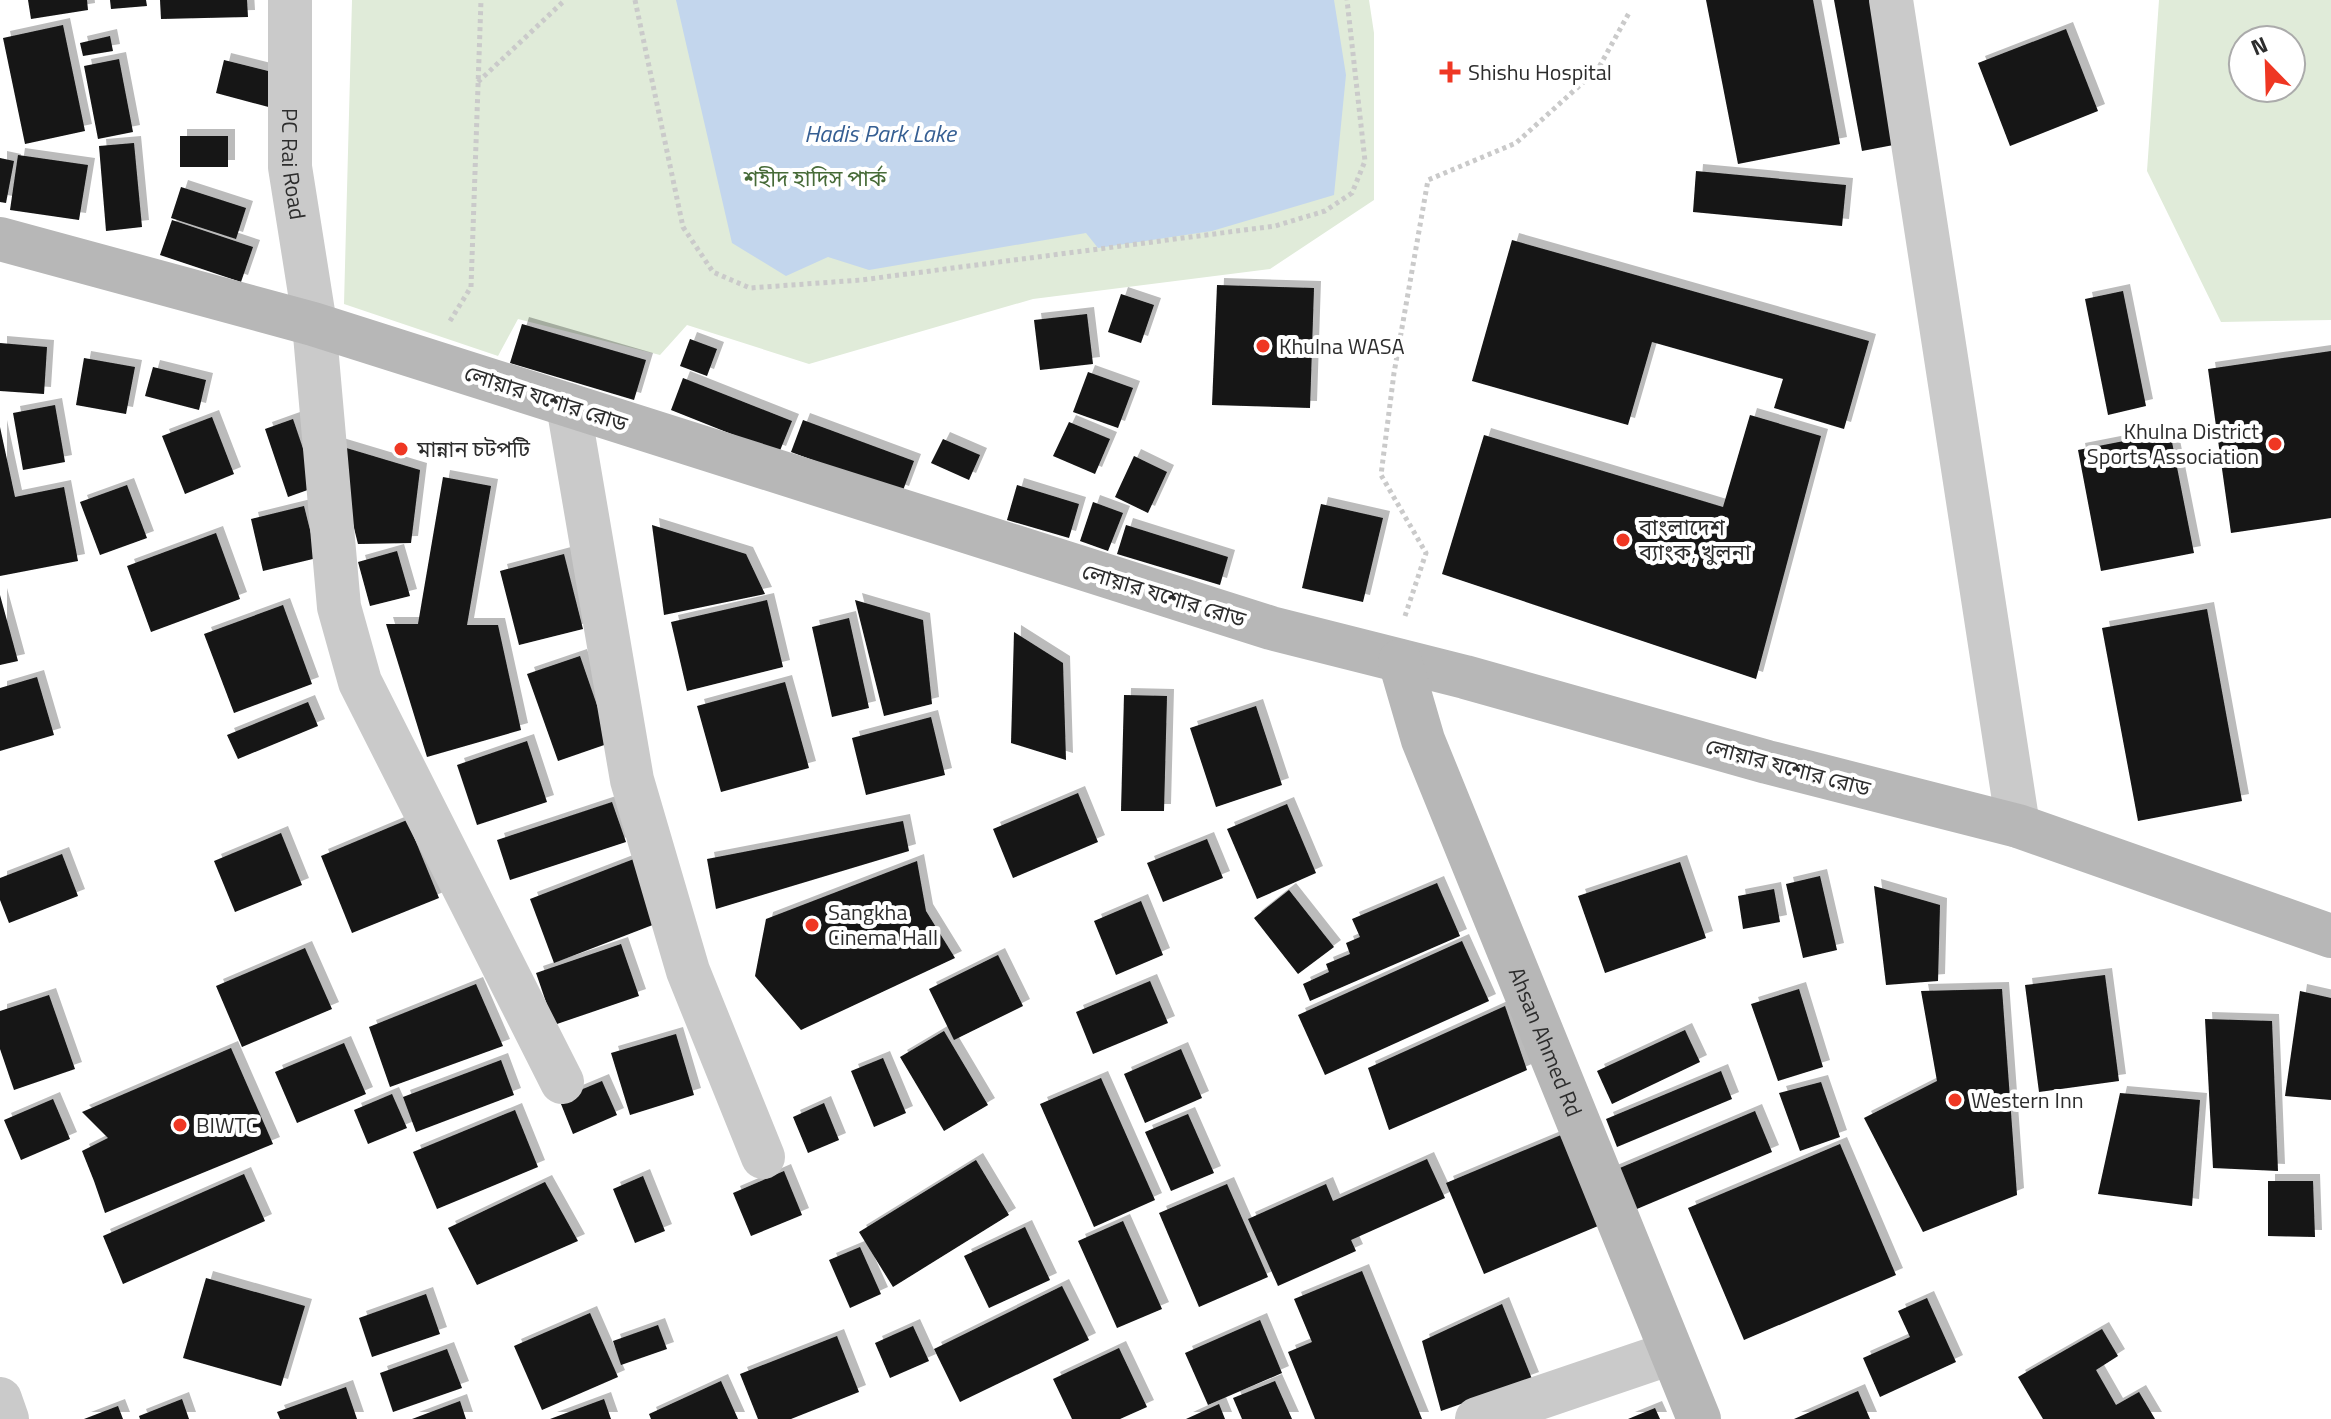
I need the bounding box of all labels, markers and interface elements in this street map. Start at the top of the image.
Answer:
north arrow [2227,24,2307,104]
text: N [2246,27,2273,64]
place label: Shishu Hospital [1468,55,1612,89]
marker: Shishu Hospital [1439,61,1461,83]
street label: PC Rai Road [273,108,315,222]
water label: Hadis Park Lake [804,115,958,151]
park label: শহীদ হাদিস পার্ক [742,161,887,195]
place label: Khulna WASA [1279,329,1405,363]
marker: Khulna WASA [1254,337,1272,355]
street label: লোয়ার যশোর রোড [460,356,632,440]
place label: Khulna District Sports Association [2087,414,2259,473]
place label: মান্নান চটপটি [416,432,531,466]
marker: Khulna District Sports Association [2266,435,2284,453]
marker: মান্নান চটপটি [392,440,410,458]
place label: বাংলাদেশ ব্যাংক, খুলনা [1638,510,1752,569]
marker: বাংলাদেশ ব্যাংক, খুলনা [1614,531,1632,549]
street label: লোয়ার যশোর রোড [1078,554,1250,636]
street label: লোয়ার যশোর রোড [1702,729,1875,805]
place label: Sangkha Cinema Hall [828,895,938,954]
marker: Sangkha Cinema Hall [803,916,821,934]
street label: Ahsan Ahmed Rd [1500,962,1591,1122]
place label: Western Inn [1971,1083,2084,1117]
marker: Western Inn [1946,1091,1964,1109]
place label: BIWTC [196,1108,258,1142]
marker: BIWTC [171,1116,189,1134]

